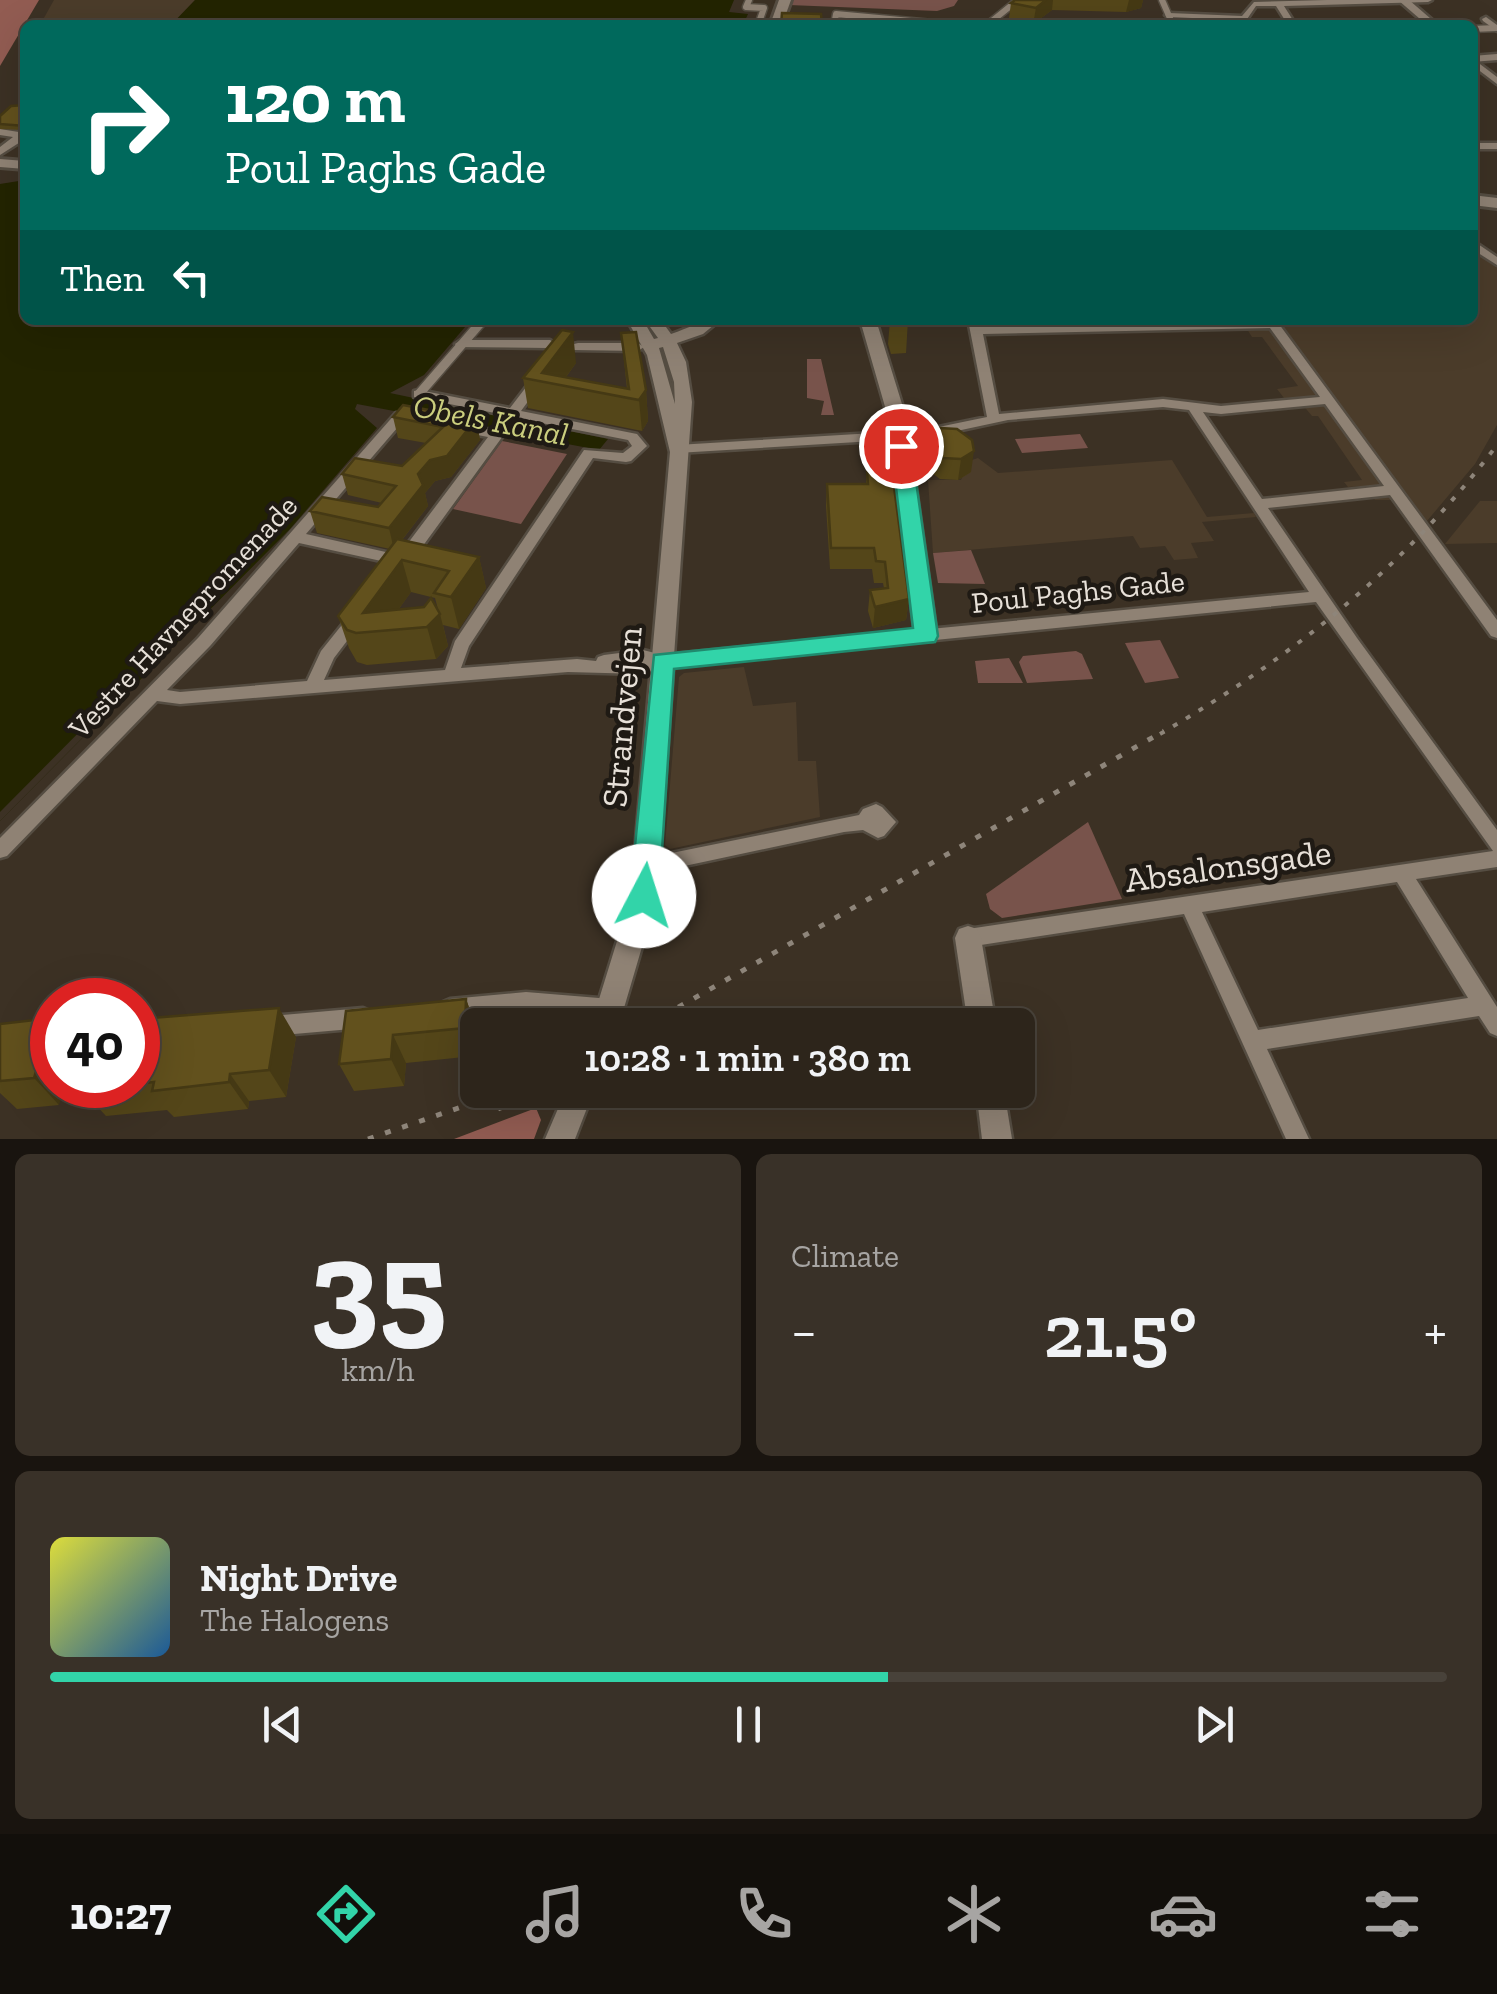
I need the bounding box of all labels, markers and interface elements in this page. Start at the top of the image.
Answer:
text: 120 m [225,56,406,140]
icon: right [60,60,190,190]
text: Poul Paghs Gade [225,141,546,195]
icon: left [164,250,219,305]
text: Then [60,255,144,301]
water label: Obels Kanal [410,386,572,454]
pin [859,404,944,489]
icon: arrive [874,419,929,474]
street label: Vestre Havnepromenade [60,488,305,747]
street label: Poul Paghs Gade [970,563,1186,621]
street label: Strandvejen [593,625,651,809]
street label: Absalonsgade [1122,831,1334,901]
position arrow [592,844,696,948]
speed limit sign: 40 [30,978,160,1108]
text: 10:28 · 1 min · 380 m [584,1035,911,1081]
text: 35 [309,1208,447,1364]
text: Climate [791,1237,899,1275]
text: 21.5° [1044,1286,1197,1376]
text: − [791,1298,817,1364]
text: + [1424,1298,1447,1364]
text: km/h [341,1351,415,1389]
text: Night Drive [200,1555,397,1601]
text: The Halogens [200,1601,389,1639]
icon: previous [255,1697,310,1752]
icon: pause [721,1697,776,1752]
icon: next [1187,1697,1242,1752]
icon: directions [311,1879,381,1949]
icon: music [520,1879,590,1949]
icon: phone [729,1879,799,1949]
icon: climate [939,1879,1009,1949]
icon: car [1148,1879,1218,1949]
icon: filters [1357,1879,1427,1949]
text: 10:27 [70,1887,171,1941]

